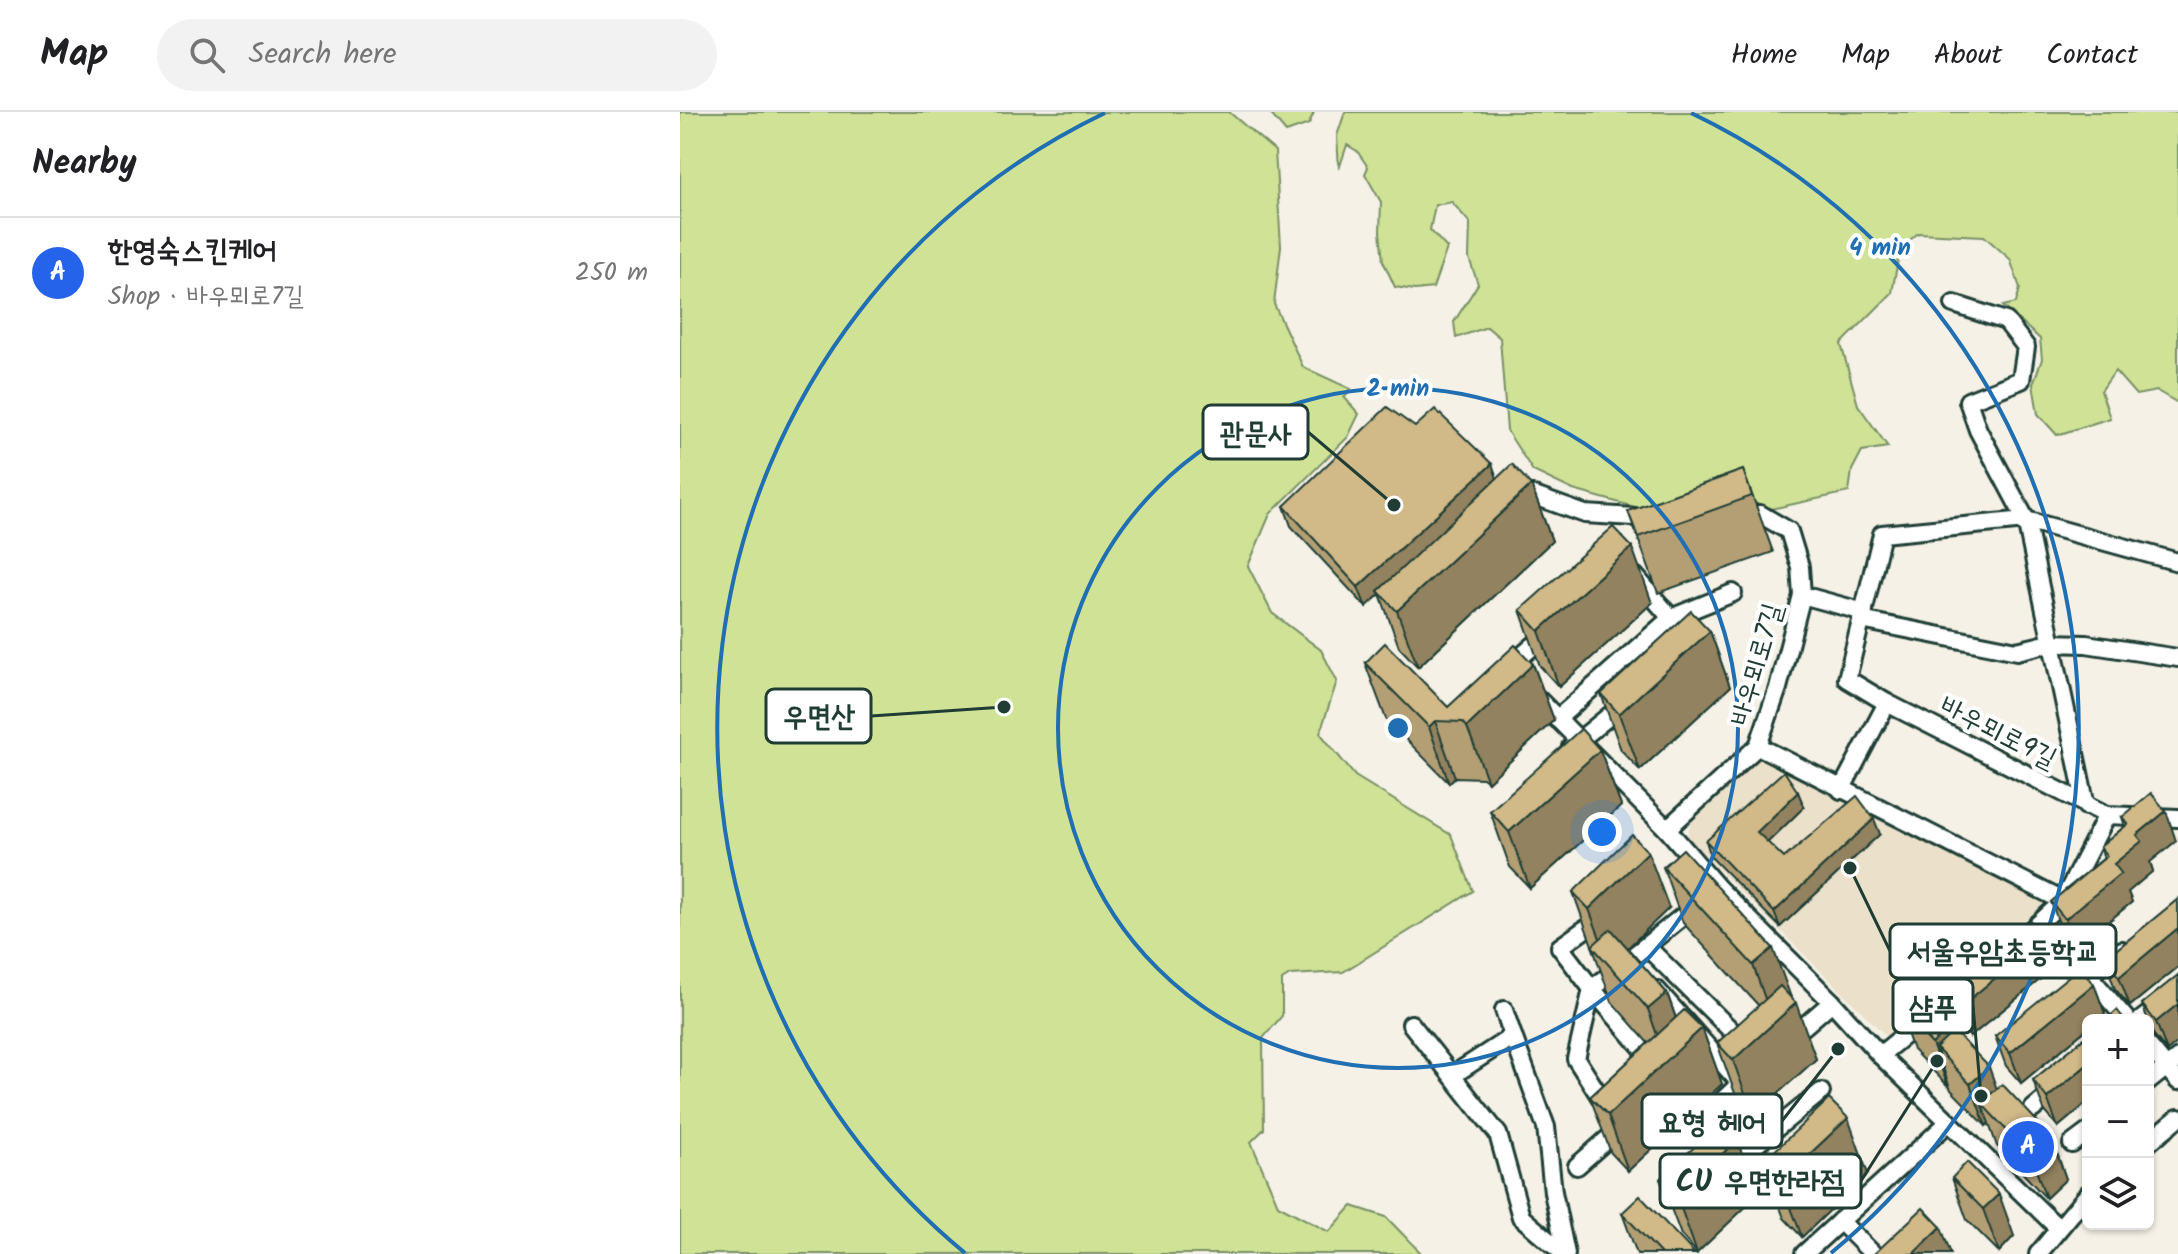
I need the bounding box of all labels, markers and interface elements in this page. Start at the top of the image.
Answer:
search box [157,19,717,91]
text: Map [40,25,109,85]
text: Search here [249,31,396,79]
icon: search [185,33,229,77]
text: Home [1731,33,1797,78]
text: Map [1841,33,1890,78]
text: About [1934,33,2002,78]
text: Contact [2046,33,2138,78]
text: Nearby [32,137,137,191]
text: 한영숙스킨케어 [108,228,277,276]
text: 4 min [1849,229,1911,268]
text: A [50,252,66,294]
text: 250 m [575,252,648,294]
text: Shop · 바우뫼로7길 [108,276,304,318]
text: 2 min [1367,370,1429,409]
callout: 관문사 [1203,405,1308,459]
text: 관문사 [1220,411,1292,459]
street label: 바우뫼로7길 [1718,598,1796,731]
street label: 바우뫼로9길 [1931,685,2064,782]
callout: 우면산 [766,689,871,743]
text: 우면산 [783,694,856,742]
centre of rings [1384,714,1412,742]
your location [1582,812,1622,852]
callout: 서울우암초등학교 [1890,924,2116,978]
text: 서울우암초등학교 [1906,929,2100,977]
callout: 샴푸 [1893,979,1973,1033]
text: 샴푸 [1909,985,1957,1033]
map controls [2082,1014,2154,1230]
button: + [2082,1014,2154,1086]
button: − [2082,1086,2154,1158]
callout: 요형 헤어 [1642,1094,1782,1148]
text: 요형 헤어 [1658,1100,1766,1148]
pin: A [2002,1117,2054,1177]
callout: CU 우면한라점 [1660,1154,1861,1208]
button: layers [2082,1158,2154,1230]
text: CU 우면한라점 [1676,1159,1844,1207]

